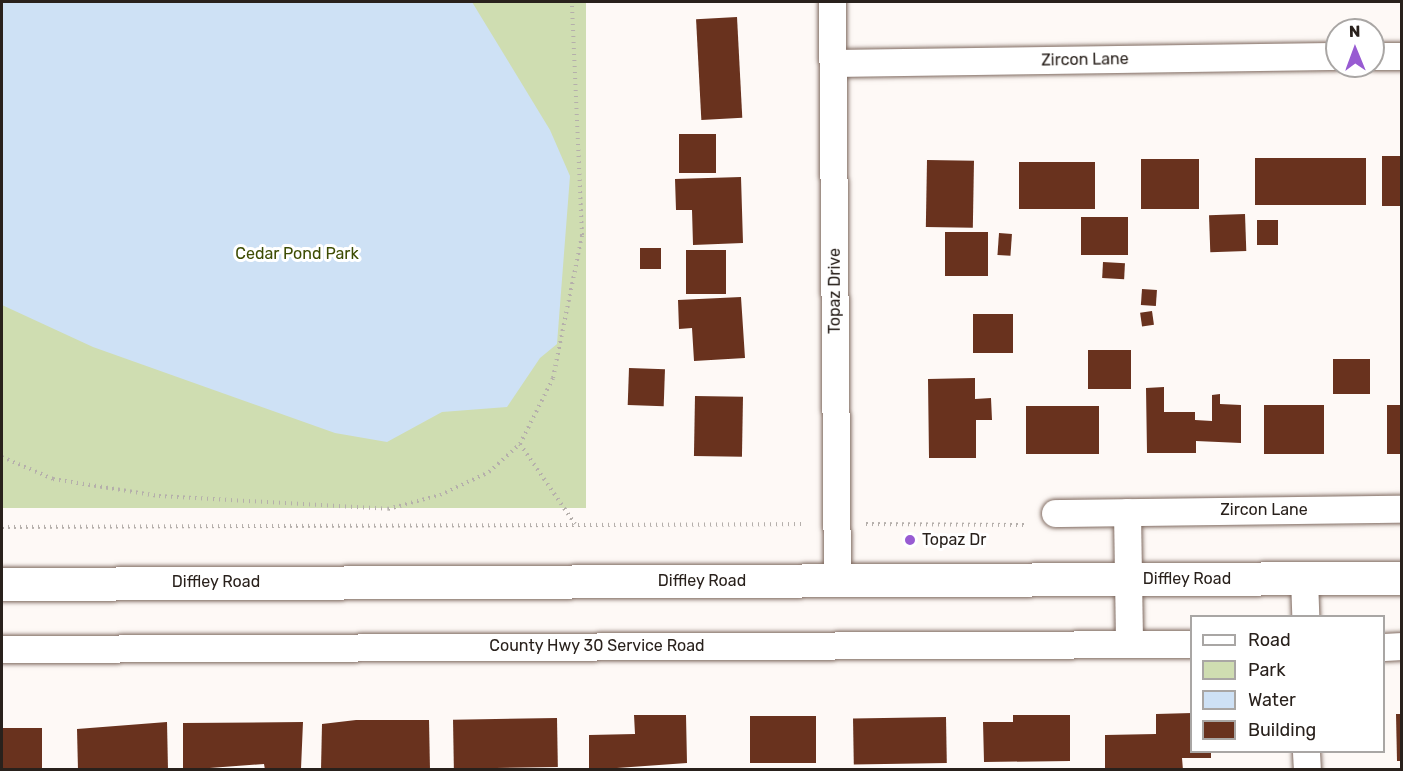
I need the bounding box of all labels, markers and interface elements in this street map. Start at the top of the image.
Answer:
north arrow [1325,18,1385,78]
text: N [1349,22,1361,41]
street label: Zircon Lane [1041,50,1129,70]
park label: Cedar Pond Park [235,244,359,264]
street label: Topaz Drive [825,248,845,334]
street label: Zircon Lane [1220,500,1308,520]
place label: Topaz Dr [922,530,986,550]
marker: Topaz Dr [903,533,917,547]
street label: Diffley Road [1143,569,1231,589]
street label: Diffley Road [658,571,746,591]
street label: Diffley Road [172,572,260,592]
legend [1190,615,1385,753]
text: Road [1248,629,1291,651]
street label: County Hwy 30 Service Road [489,636,705,656]
text: Park [1248,659,1285,681]
text: Water [1248,689,1296,711]
text: Building [1248,719,1316,741]

